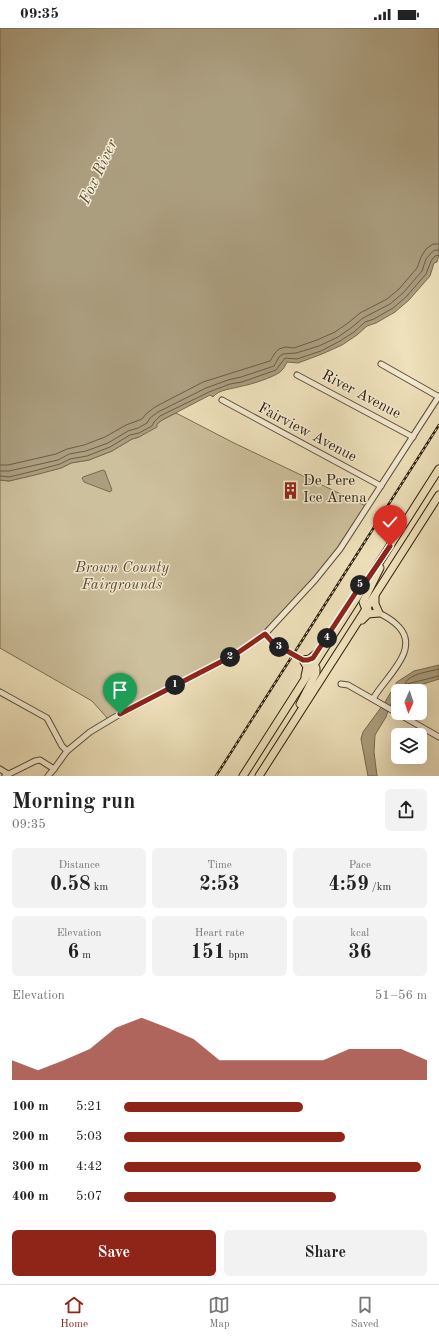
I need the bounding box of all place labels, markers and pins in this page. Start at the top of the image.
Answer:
place label: De Pere Ice Arena [303,474,367,506]
building icon: De Pere Ice Arena [280,480,300,500]
pin [373,505,407,546]
pin: 5 [350,575,370,595]
pin: 4 [317,628,337,648]
pin: 3 [269,637,289,657]
pin: 2 [220,647,240,667]
pin [103,673,137,714]
pin: 1 [165,675,185,695]

